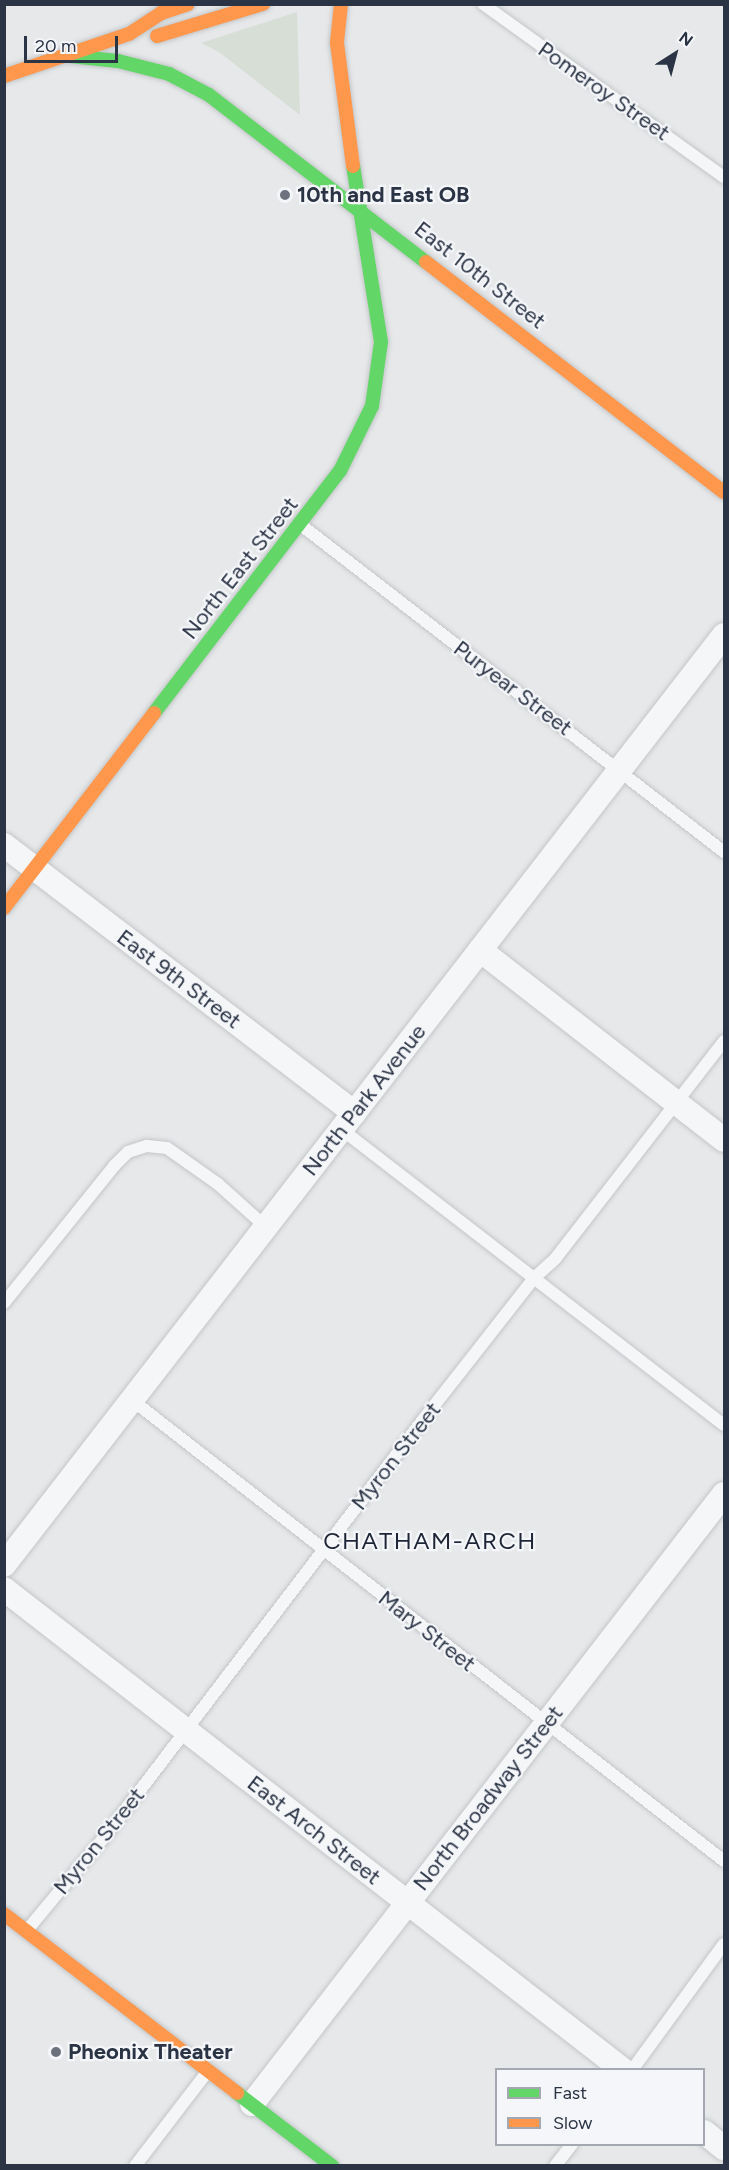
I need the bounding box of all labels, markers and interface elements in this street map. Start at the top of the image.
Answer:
scale bar [27,24,122,62]
north arrow [645,24,705,84]
text: N [675,28,696,50]
text: 20 m [35,35,76,57]
street label: Pomeroy Street [533,36,675,146]
place label: 10th and East OB [297,182,470,208]
marker: 10th and East OB [278,188,292,202]
street label: East 10th Street [409,216,551,334]
street label: North East Street [176,492,304,644]
street label: Puryear Street [449,635,577,741]
street label: East 9th Street [112,924,246,1034]
street label: North Park Avenue [297,1019,431,1181]
street label: Myron Street [346,1397,446,1515]
district label: CHATHAM-ARCH [323,1527,537,1555]
street label: Mary Street [373,1585,481,1677]
street label: North Broadway Street [408,1700,568,1896]
street label: East Arch Street [242,1770,386,1890]
street label: Myron Street [48,1782,150,1900]
place label: Pheonix Theater [68,2039,233,2065]
marker: Pheonix Theater [49,2045,63,2059]
legend [495,2068,705,2146]
text: Fast [553,2082,587,2104]
text: Slow [553,2112,592,2134]

